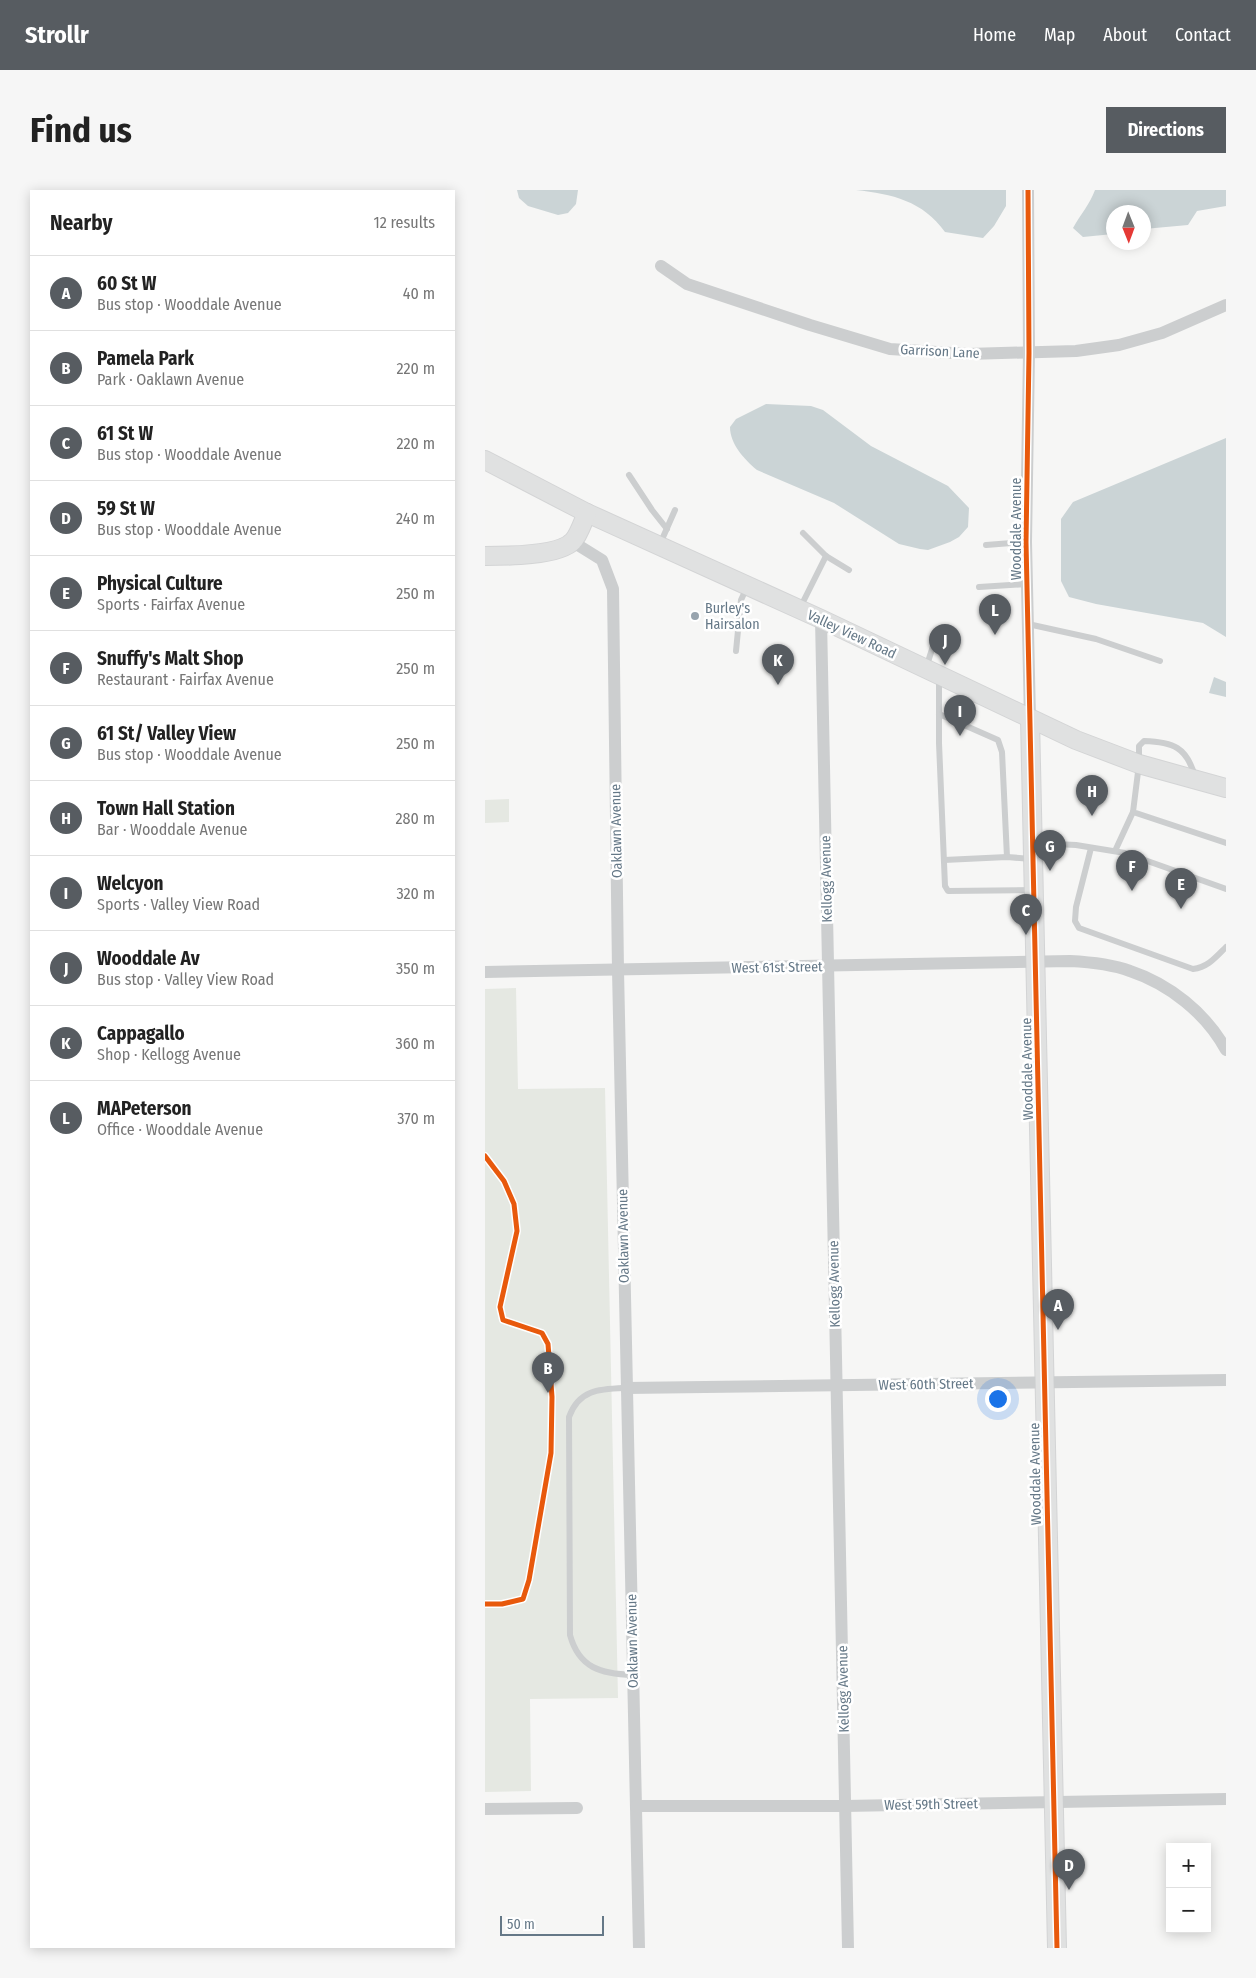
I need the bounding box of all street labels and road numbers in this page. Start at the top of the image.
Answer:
street label: Garrison Lane [900,341,980,362]
street label: Wooddale Avenue [1008,478,1025,580]
street label: Valley View Road [805,606,899,662]
street label: Oaklawn Avenue [607,784,626,878]
street label: Kellogg Avenue [817,835,836,923]
street label: West 61st Street [731,958,823,977]
street label: Wooddale Avenue [1018,1017,1037,1120]
street label: Oaklawn Avenue [614,1189,633,1283]
street label: Kellogg Avenue [825,1240,844,1328]
street label: West 60th Street [878,1375,974,1394]
street label: Wooddale Avenue [1026,1422,1045,1525]
street label: Oaklawn Avenue [623,1594,642,1688]
street label: Kellogg Avenue [834,1645,853,1733]
street label: West 59th Street [884,1795,978,1814]

